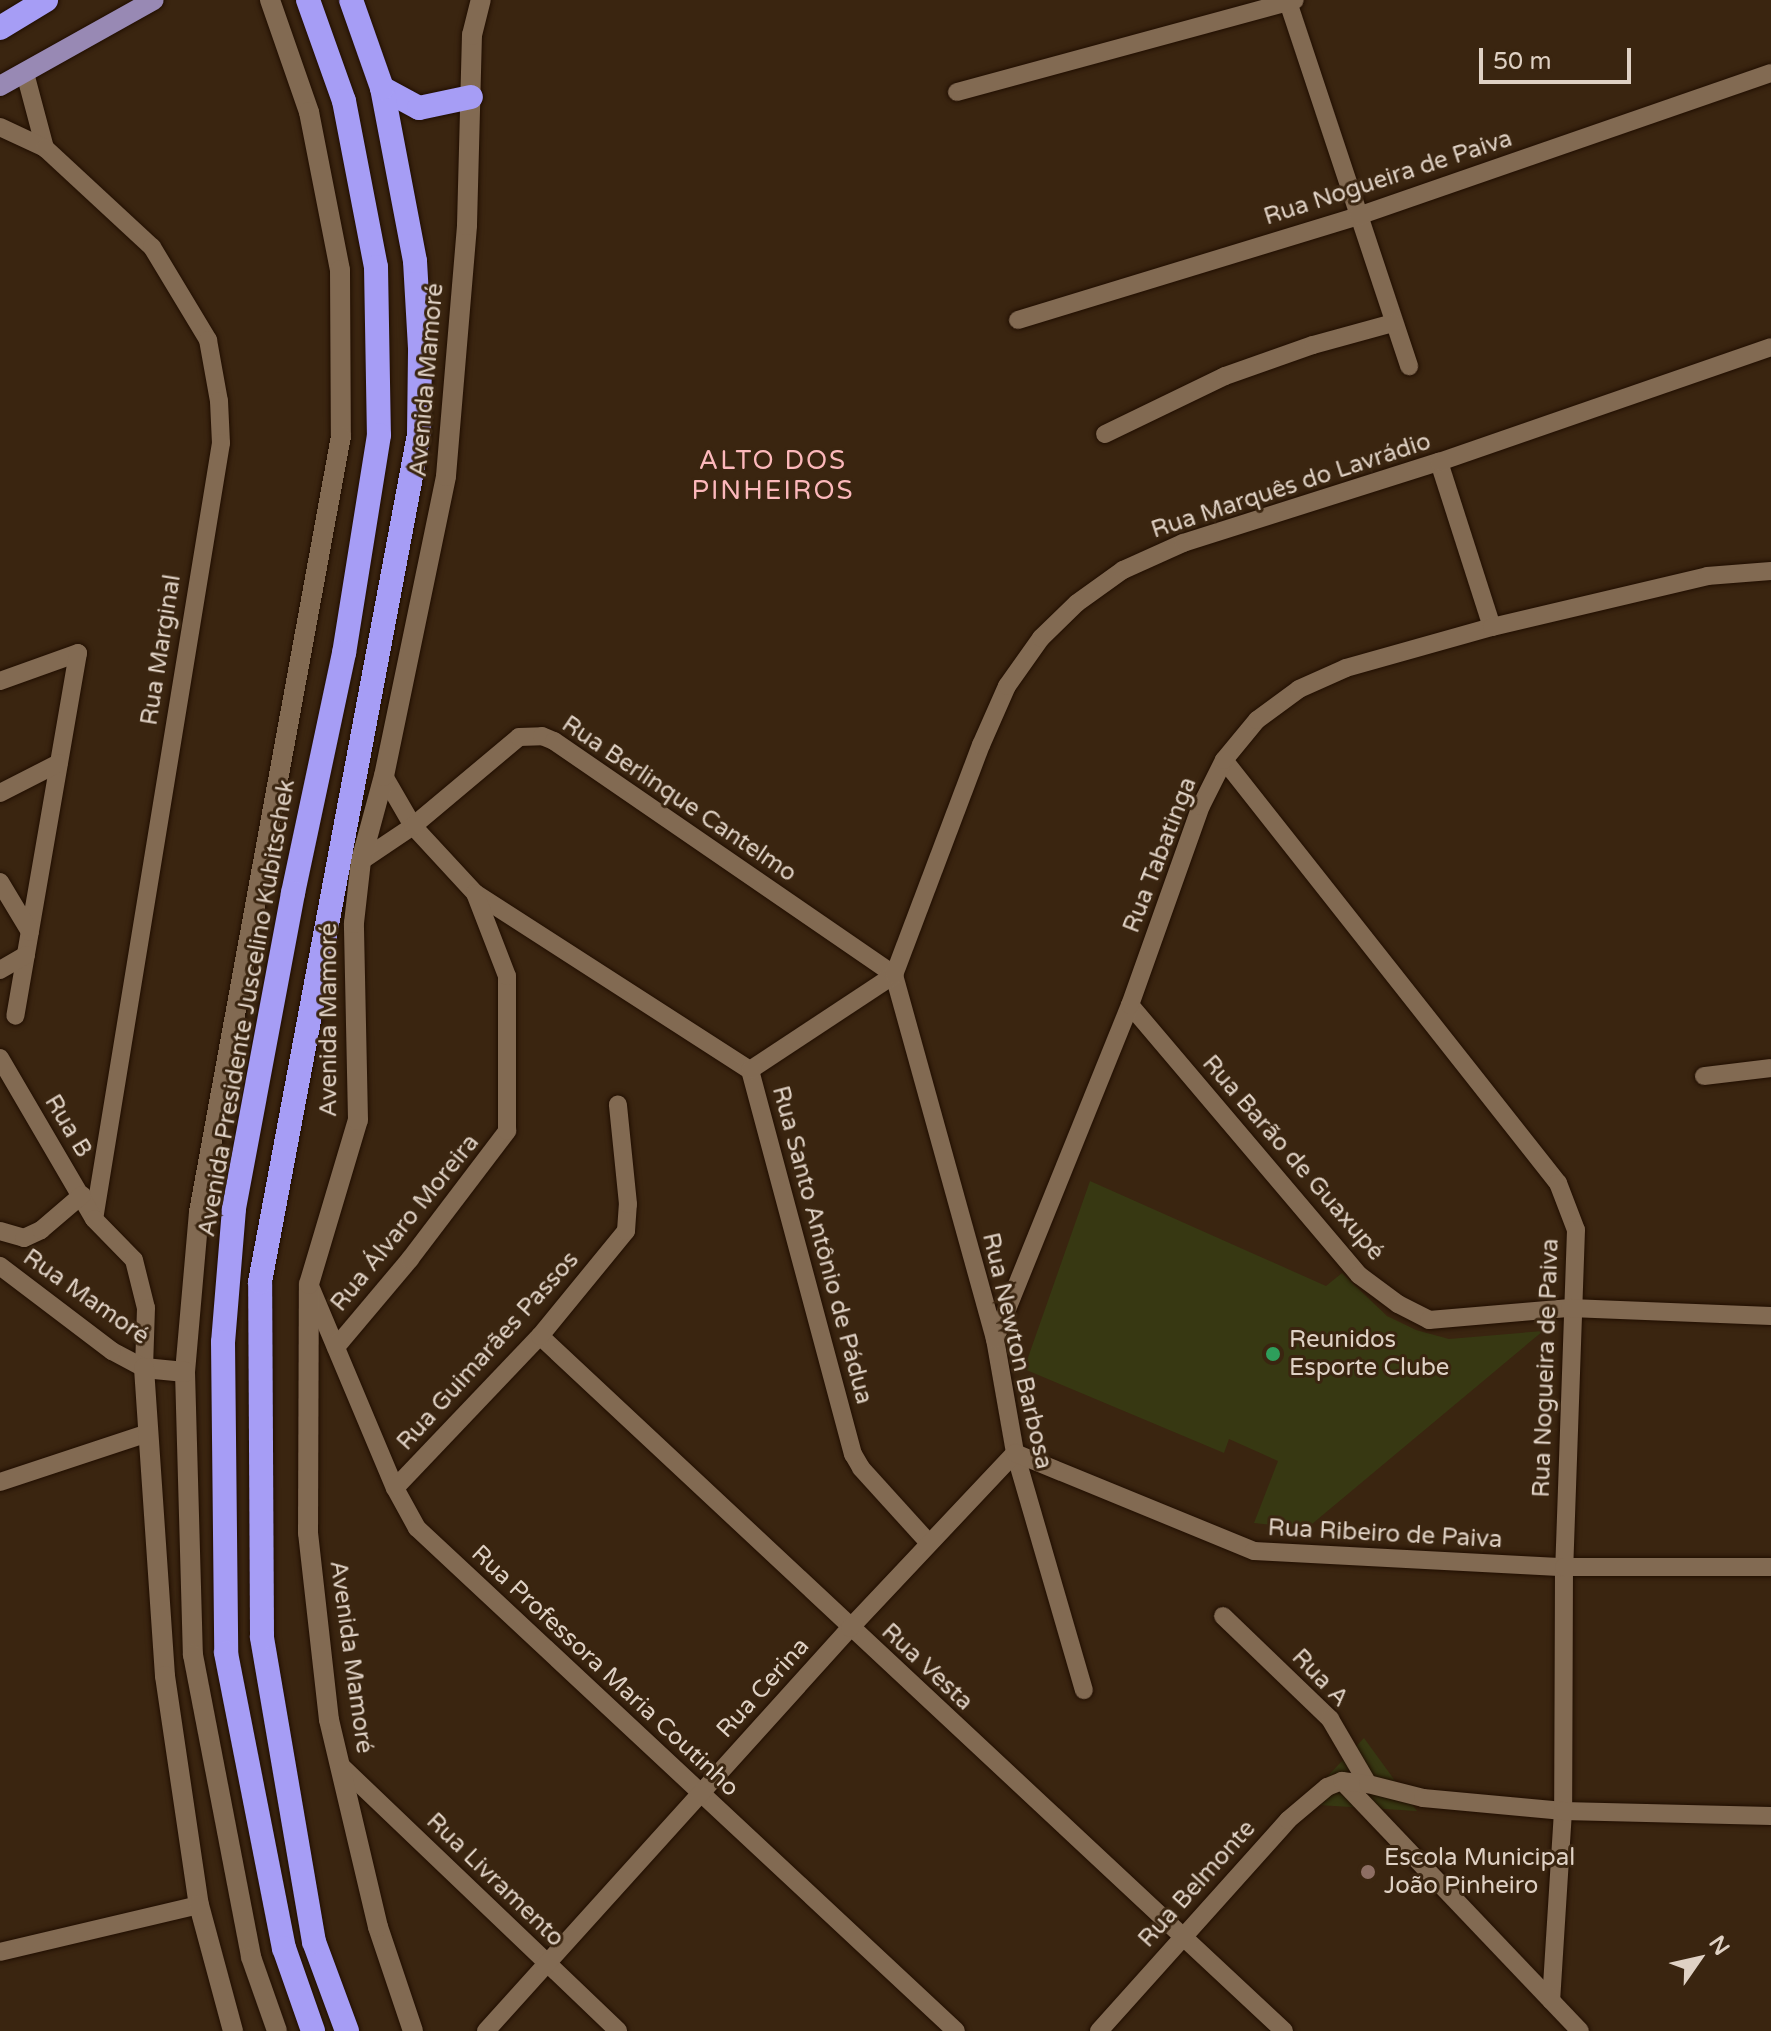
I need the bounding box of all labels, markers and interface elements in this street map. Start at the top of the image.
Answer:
scale bar [1483,32,1635,82]
text: 50 m [1493,47,1551,76]
street label: Rua Nogueira de Paiva [1260,124,1516,232]
street label: Avenida Mamoré [404,282,450,478]
street label: Rua Marquês do Lavrádio [1148,427,1434,545]
district label: ALTO DOS PINHEIROS [691,445,855,506]
street label: Rua Marginal [135,573,187,727]
street label: Rua Berlinque Cantelmo [556,710,802,888]
street label: Rua Tabatinga [1117,773,1203,937]
street label: Avenida Presidente Juscelino Kubitschek [193,777,301,1239]
street label: Avenida Mamoré [315,923,343,1117]
street label: Rua Barão de Guaxupé [1196,1049,1390,1267]
street label: Rua Santo Antônio de Pádua [766,1083,878,1407]
street label: Rua B [38,1089,98,1163]
street label: Rua Álvaro Moreira [325,1129,485,1317]
street label: Rua Newton Barbosa [976,1230,1058,1472]
street label: Rua Nogueira de Paiva [1527,1238,1565,1498]
street label: Rua Mamoré [17,1243,155,1351]
street label: Rua Guimarães Passos [391,1246,585,1456]
place label: Reunidos Esporte Clube [1289,1326,1449,1382]
marker: Reunidos Esporte Clube [1264,1345,1282,1363]
street label: Rua Ribeiro de Paiva [1267,1513,1503,1555]
street label: Rua Professora Maria Coutinho [465,1539,745,1803]
street label: Avenida Mamoré [323,1559,379,1755]
street label: Rua Vesta [875,1617,979,1717]
street label: Rua Cerina [711,1632,815,1744]
street label: Rua A [1286,1643,1354,1713]
street label: Rua Livramento [420,1807,570,1953]
street label: Rua Belmonte [1132,1815,1262,1953]
place label: Escola Municipal João Pinheiro [1384,1844,1575,1900]
marker: Escola Municipal João Pinheiro [1359,1863,1377,1881]
north arrow [1659,1919,1739,1999]
text: N [1703,1931,1735,1960]

